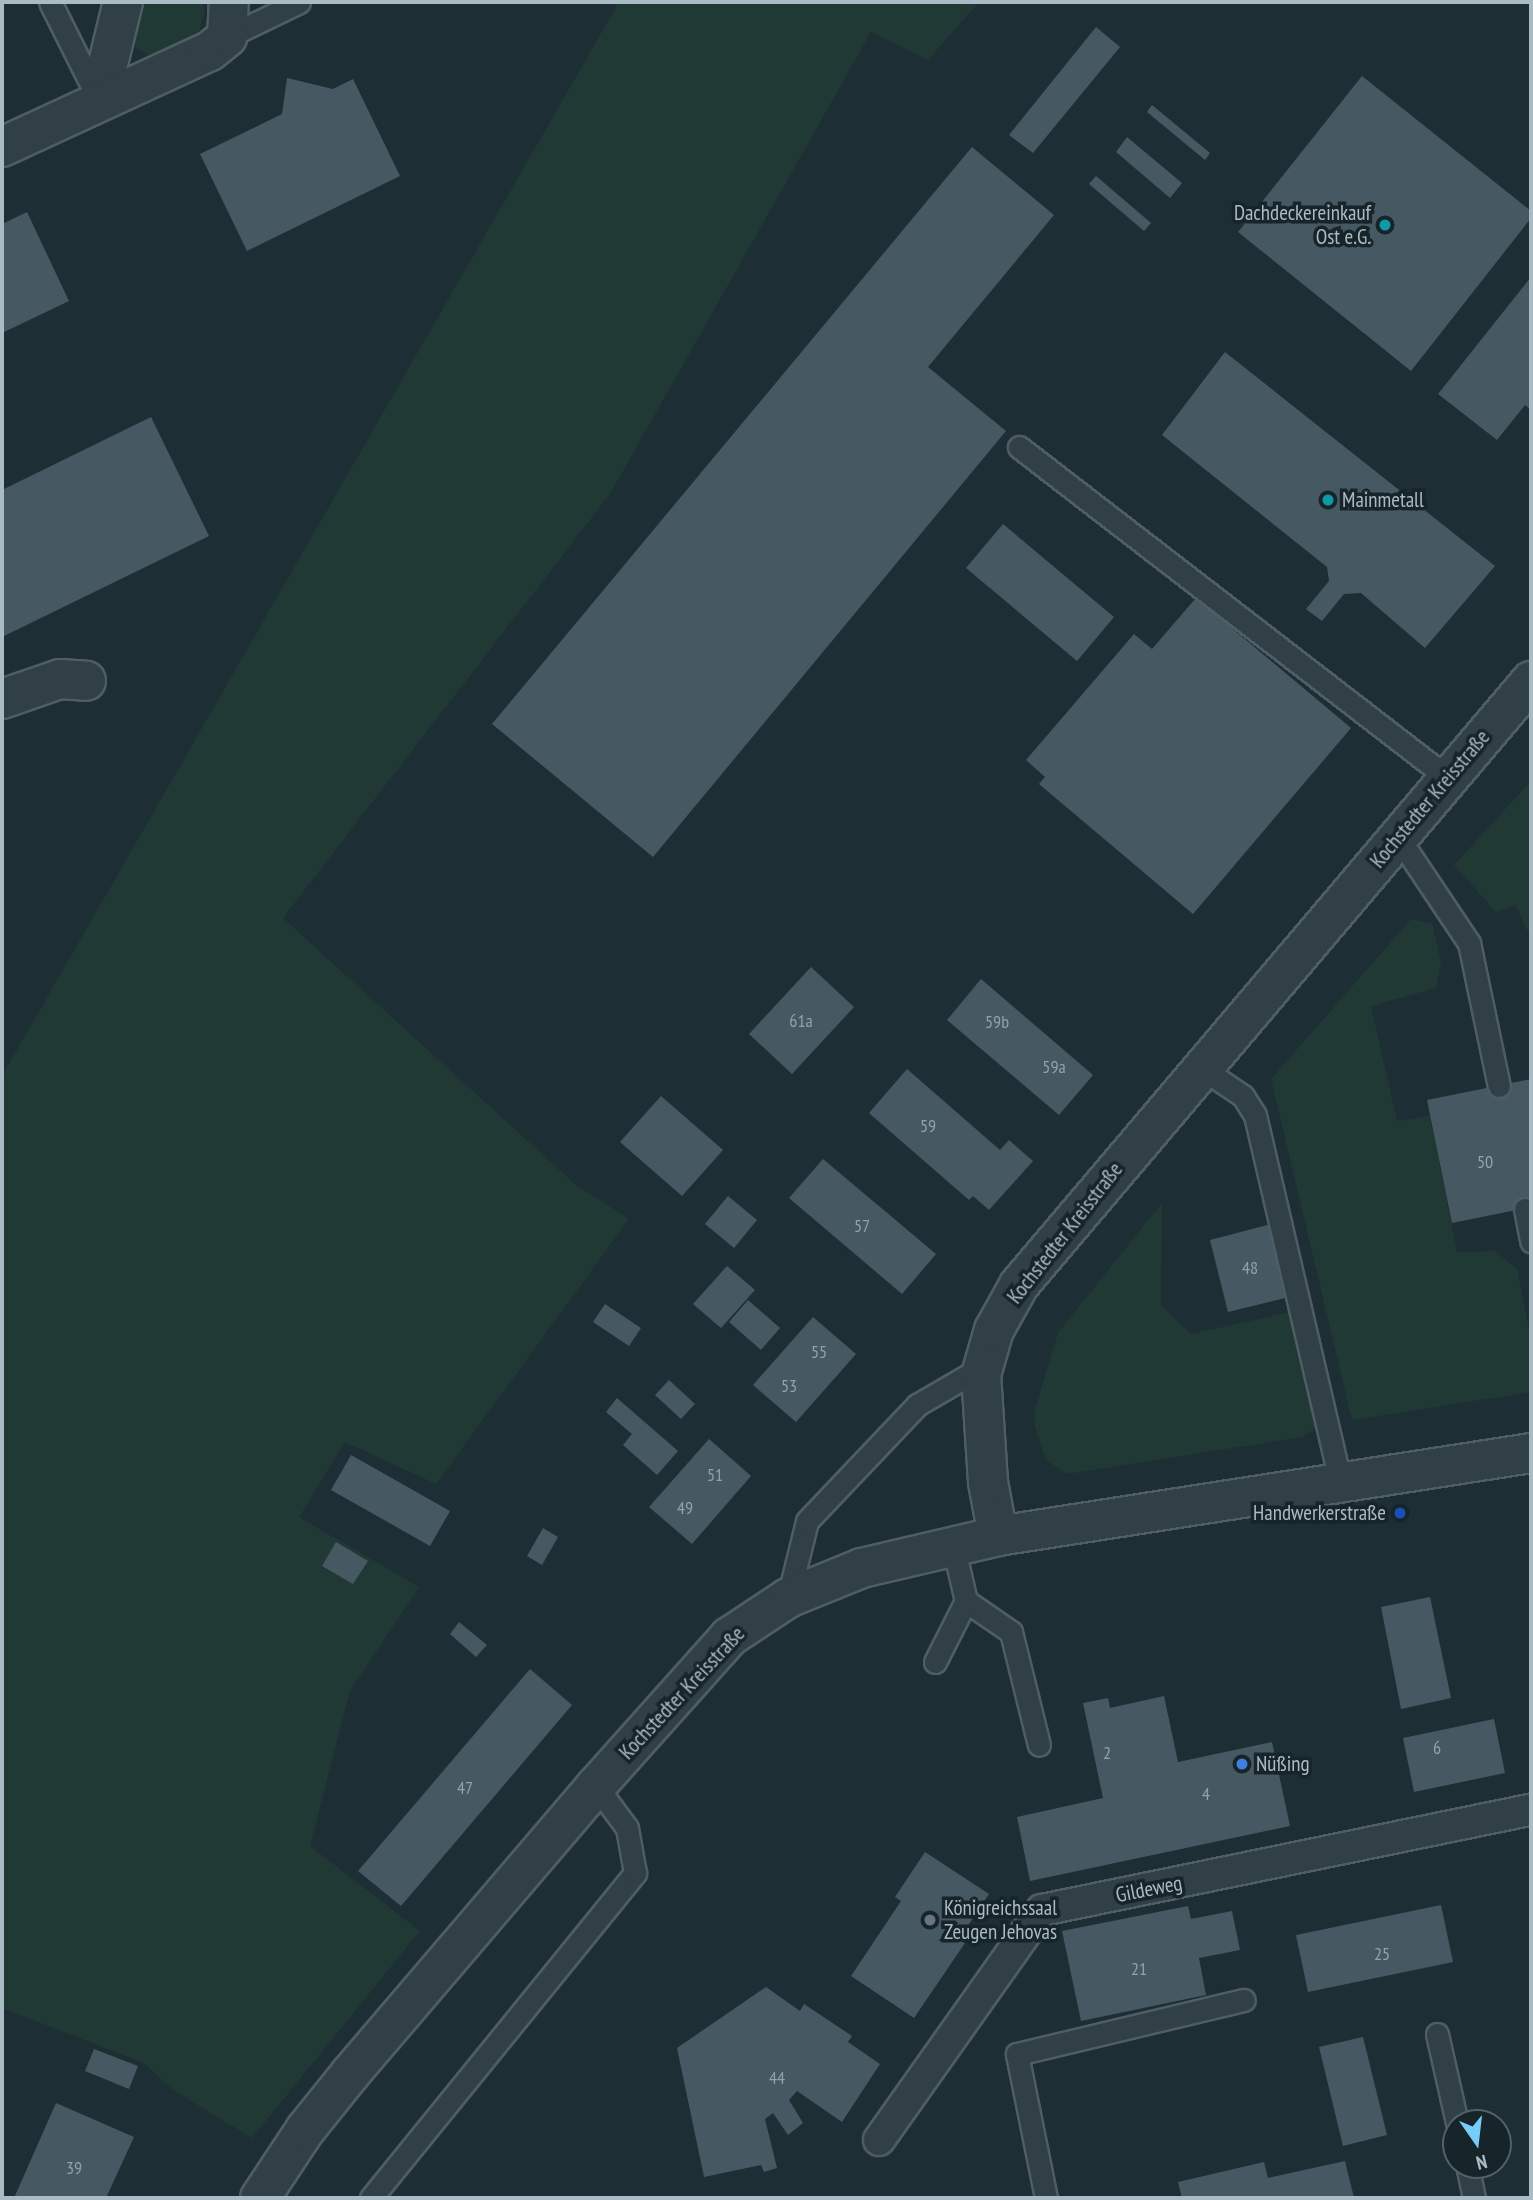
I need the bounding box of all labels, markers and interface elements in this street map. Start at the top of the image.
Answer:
place label: Dachdeckereinkauf Ost e.G. [1234,200,1371,250]
marker: Dachdeckereinkauf Ost e.G. [1377,217,1393,233]
place label: Mainmetall [1342,487,1424,513]
marker: Mainmetall [1320,492,1336,508]
street label: Kochstedter Kreisstraße [1365,725,1495,873]
house number: 61a [789,1010,813,1032]
house number: 59b [985,1011,1009,1033]
house number: 59a [1042,1056,1066,1078]
house number: 59 [920,1115,936,1137]
house number: 50 [1477,1151,1493,1173]
street label: Kochstedter Kreisstraße [1002,1157,1128,1309]
house number: 57 [854,1215,870,1237]
house number: 48 [1242,1257,1258,1279]
house number: 55 [811,1341,827,1363]
house number: 53 [781,1375,797,1397]
house number: 51 [707,1464,723,1486]
house number: 49 [677,1497,693,1519]
place label: Handwerkerstraße [1253,1500,1386,1526]
marker: Handwerkerstraße [1392,1505,1408,1521]
street label: Kochstedter Kreisstraße [614,1621,750,1765]
house number: 6 [1433,1737,1441,1759]
house number: 2 [1103,1742,1111,1764]
place label: Nüßing [1256,1751,1310,1777]
marker: Nüßing [1234,1756,1250,1772]
house number: 47 [457,1777,473,1799]
house number: 4 [1202,1783,1210,1805]
street label: Gildeweg [1114,1870,1184,1908]
place label: Königreichssaal Zeugen Jehovas [944,1895,1057,1945]
marker: Königreichssaal Zeugen Jehovas [922,1912,938,1928]
house number: 25 [1374,1943,1390,1965]
house number: 21 [1131,1958,1147,1980]
house number: 44 [769,2067,785,2089]
north arrow [1442,2109,1512,2179]
text: N [1474,2150,1489,2175]
house number: 39 [66,2157,82,2179]

